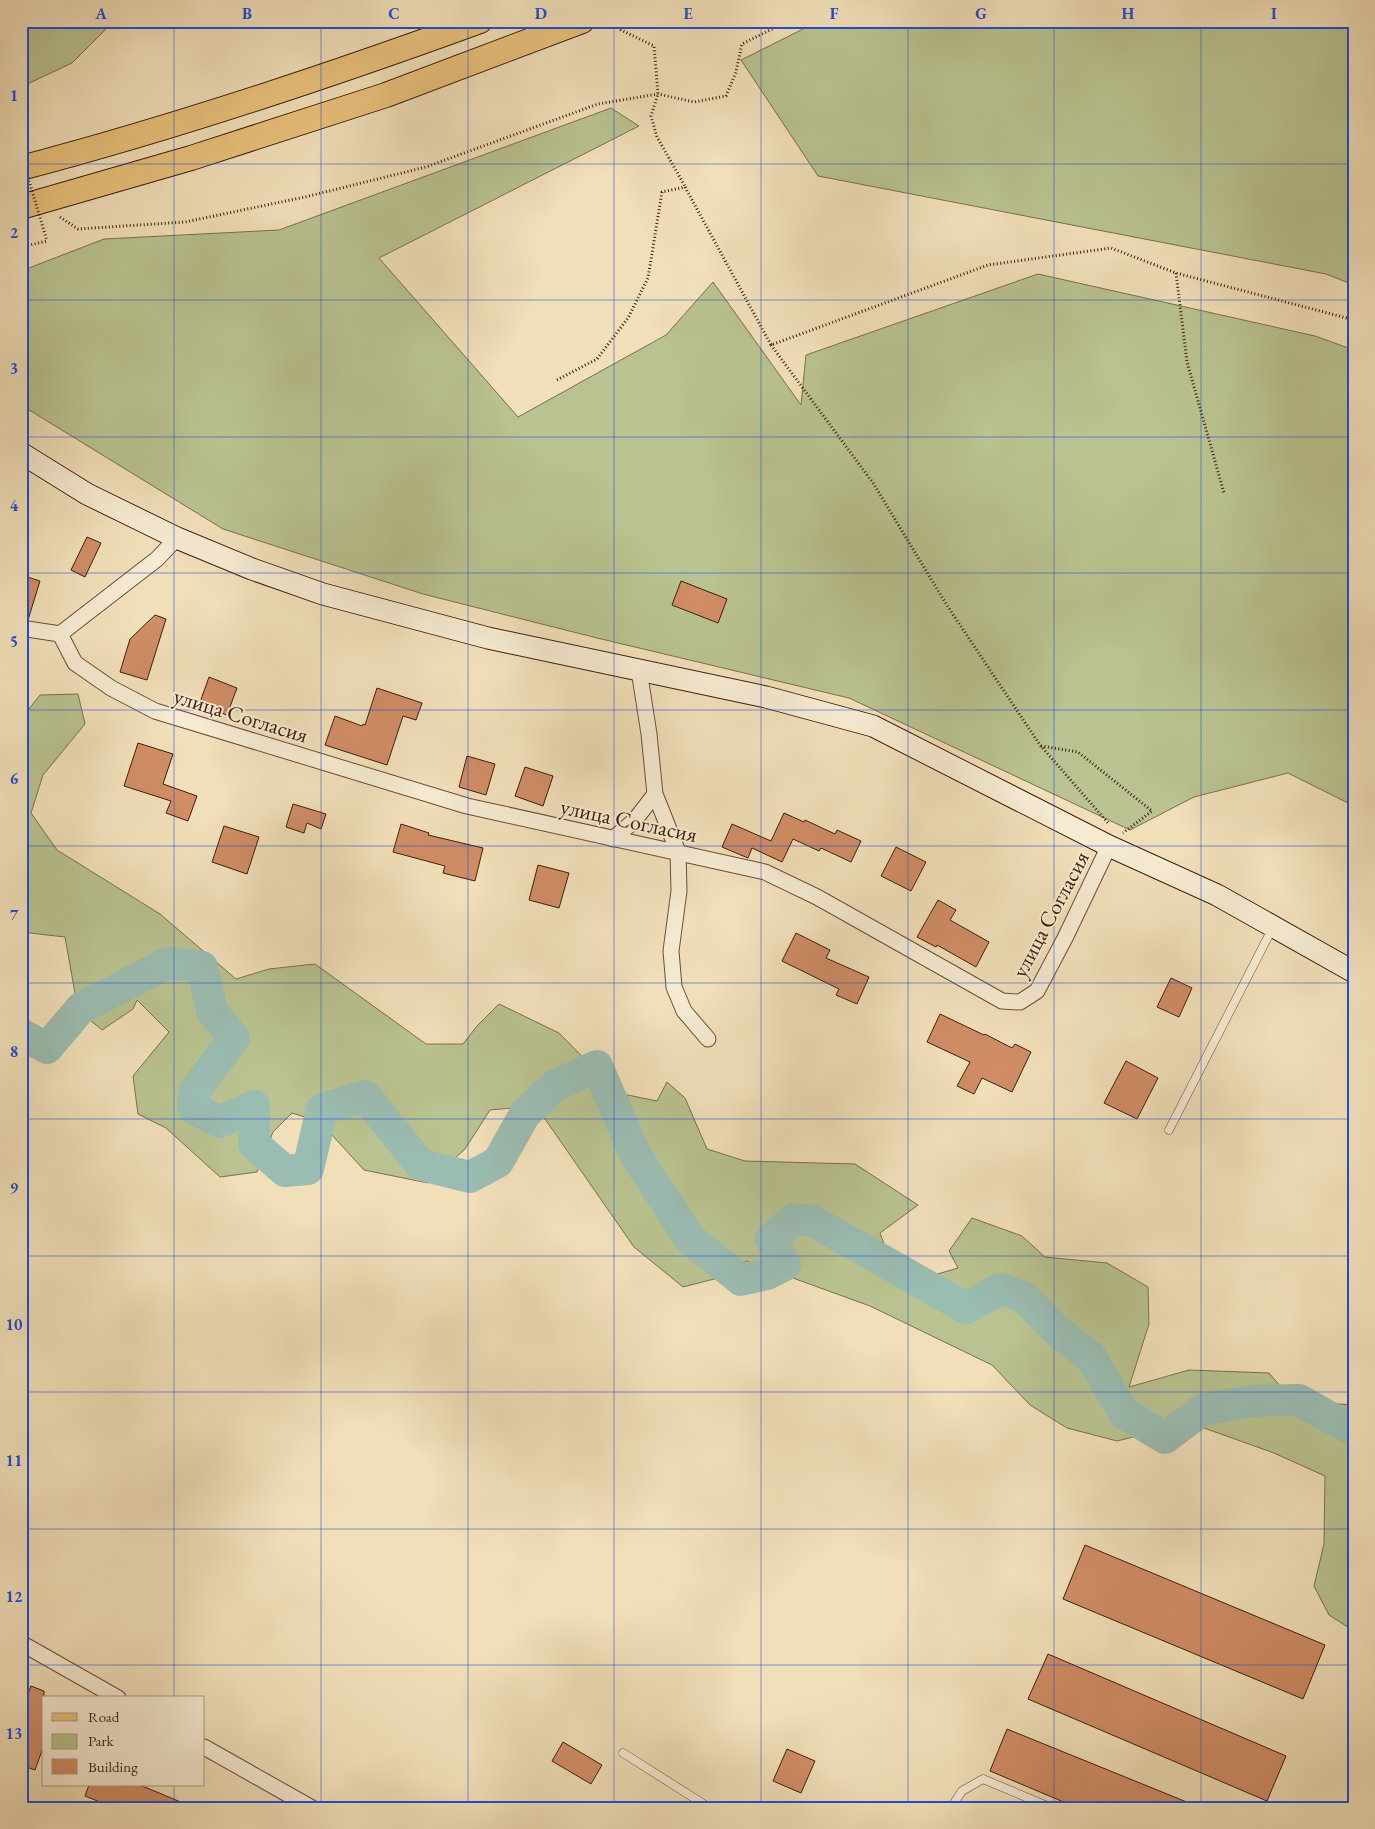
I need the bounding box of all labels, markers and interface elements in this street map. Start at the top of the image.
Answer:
text: A [94,3,107,24]
text: B [242,3,252,24]
text: C [388,3,400,24]
text: D [535,3,547,24]
text: E [683,3,693,24]
text: F [830,3,839,24]
text: G [975,3,987,24]
text: H [1122,3,1135,24]
text: I [1271,3,1277,24]
text: 1 [10,85,18,106]
text: 2 [10,222,19,243]
text: 3 [10,358,18,379]
text: 4 [10,495,19,516]
text: 5 [10,631,18,652]
street label: улица Согласия [170,681,312,750]
text: 6 [10,768,19,789]
street label: улица Согласия [558,792,700,849]
street label: улица Согласия [1005,846,1096,982]
text: 7 [10,904,19,925]
text: 8 [10,1041,18,1062]
text: 9 [10,1177,19,1198]
text: 10 [6,1314,23,1335]
text: 11 [6,1450,22,1471]
text: 12 [6,1586,23,1607]
legend [42,1696,205,1786]
text: Road [88,1707,120,1726]
text: 13 [6,1723,22,1744]
text: Park [88,1731,115,1750]
text: Building [88,1757,138,1776]

